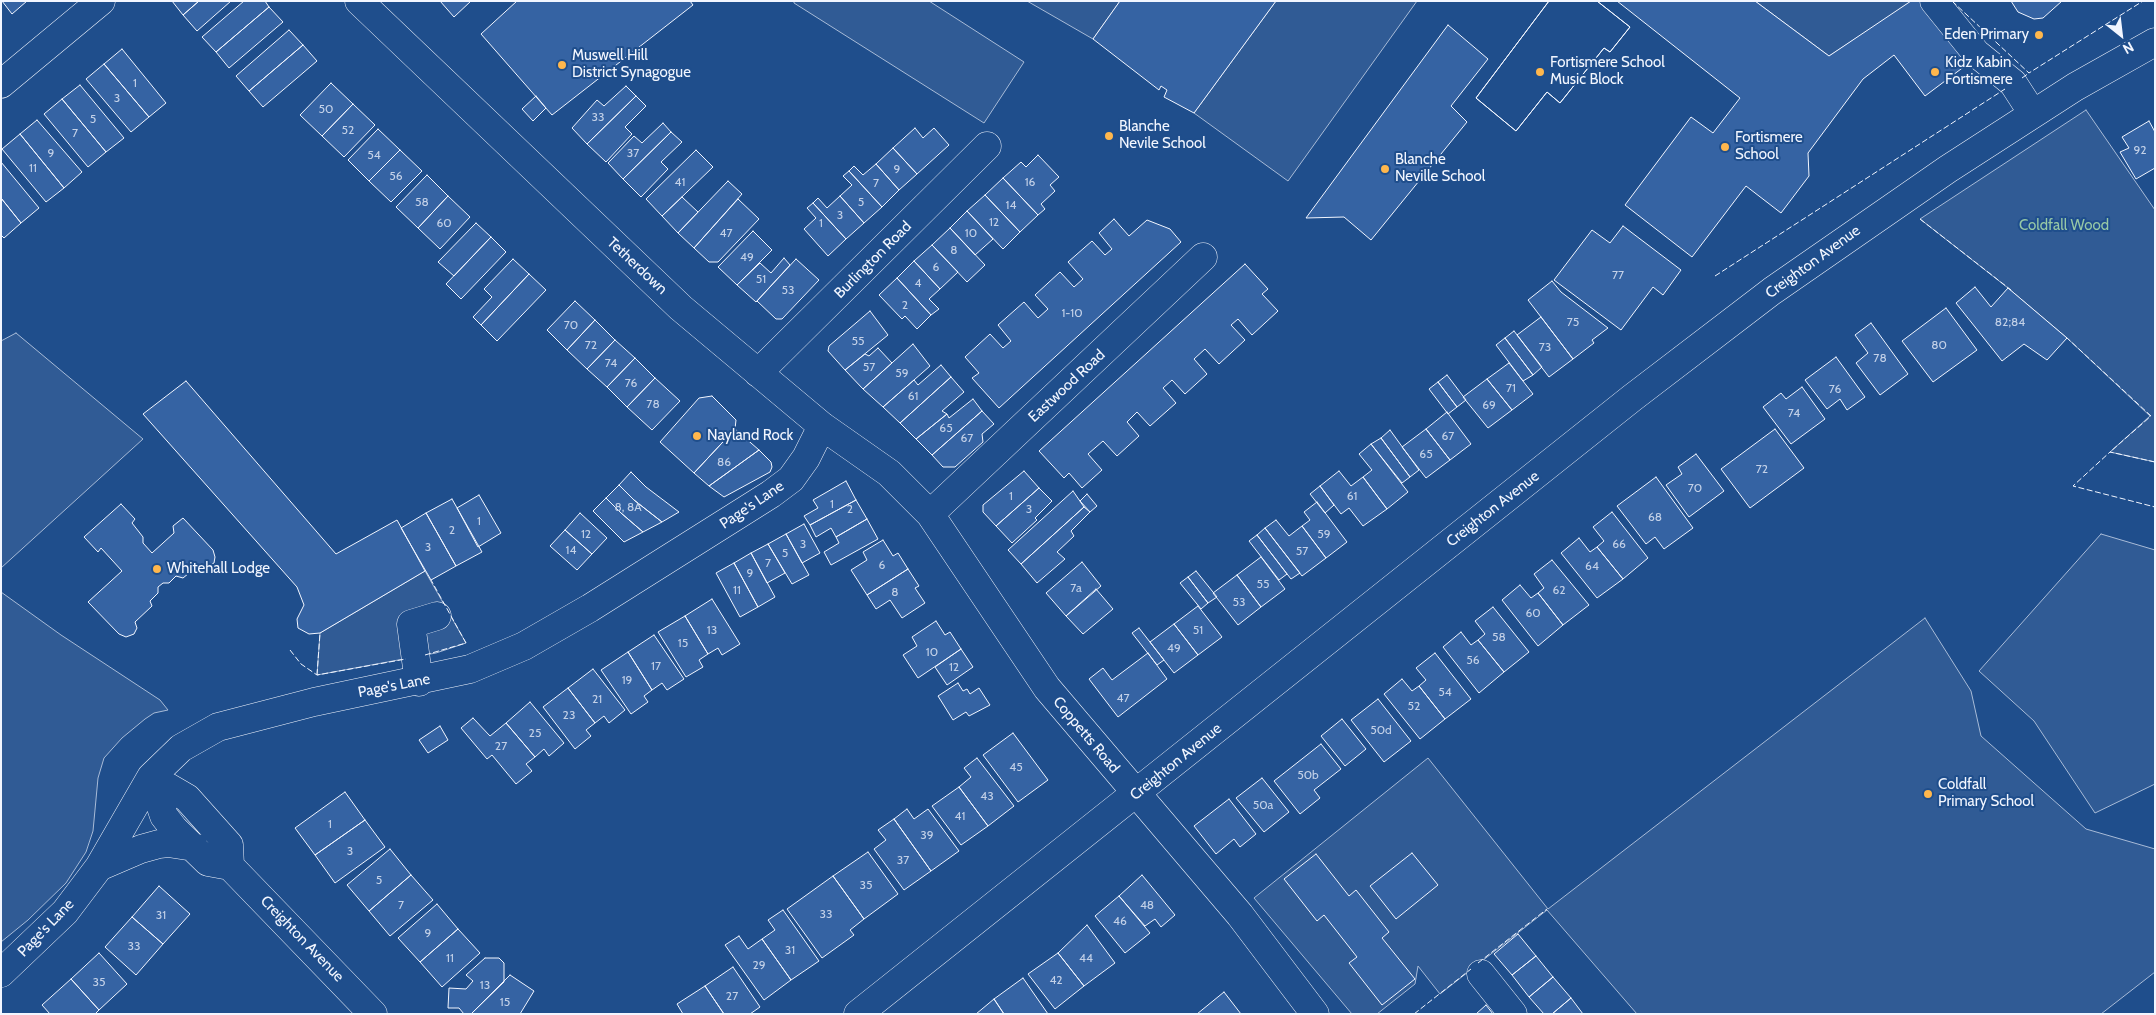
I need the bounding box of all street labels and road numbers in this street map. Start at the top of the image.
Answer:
street label: Burlington Road [831,218,915,302]
street label: Creighton Avenue [1762,222,1864,302]
street label: Tetherdown [603,234,671,298]
street label: Eastwood Road [1025,346,1109,426]
street label: Creighton Avenue [1443,467,1543,551]
street label: Page's Lane [717,477,787,533]
street label: Page's Lane [356,670,432,702]
street label: Coppetts Road [1049,693,1123,777]
street label: Creighton Avenue [1127,720,1225,804]
street label: Creighton Avenue [256,892,348,986]
street label: Page's Lane [14,895,78,961]

